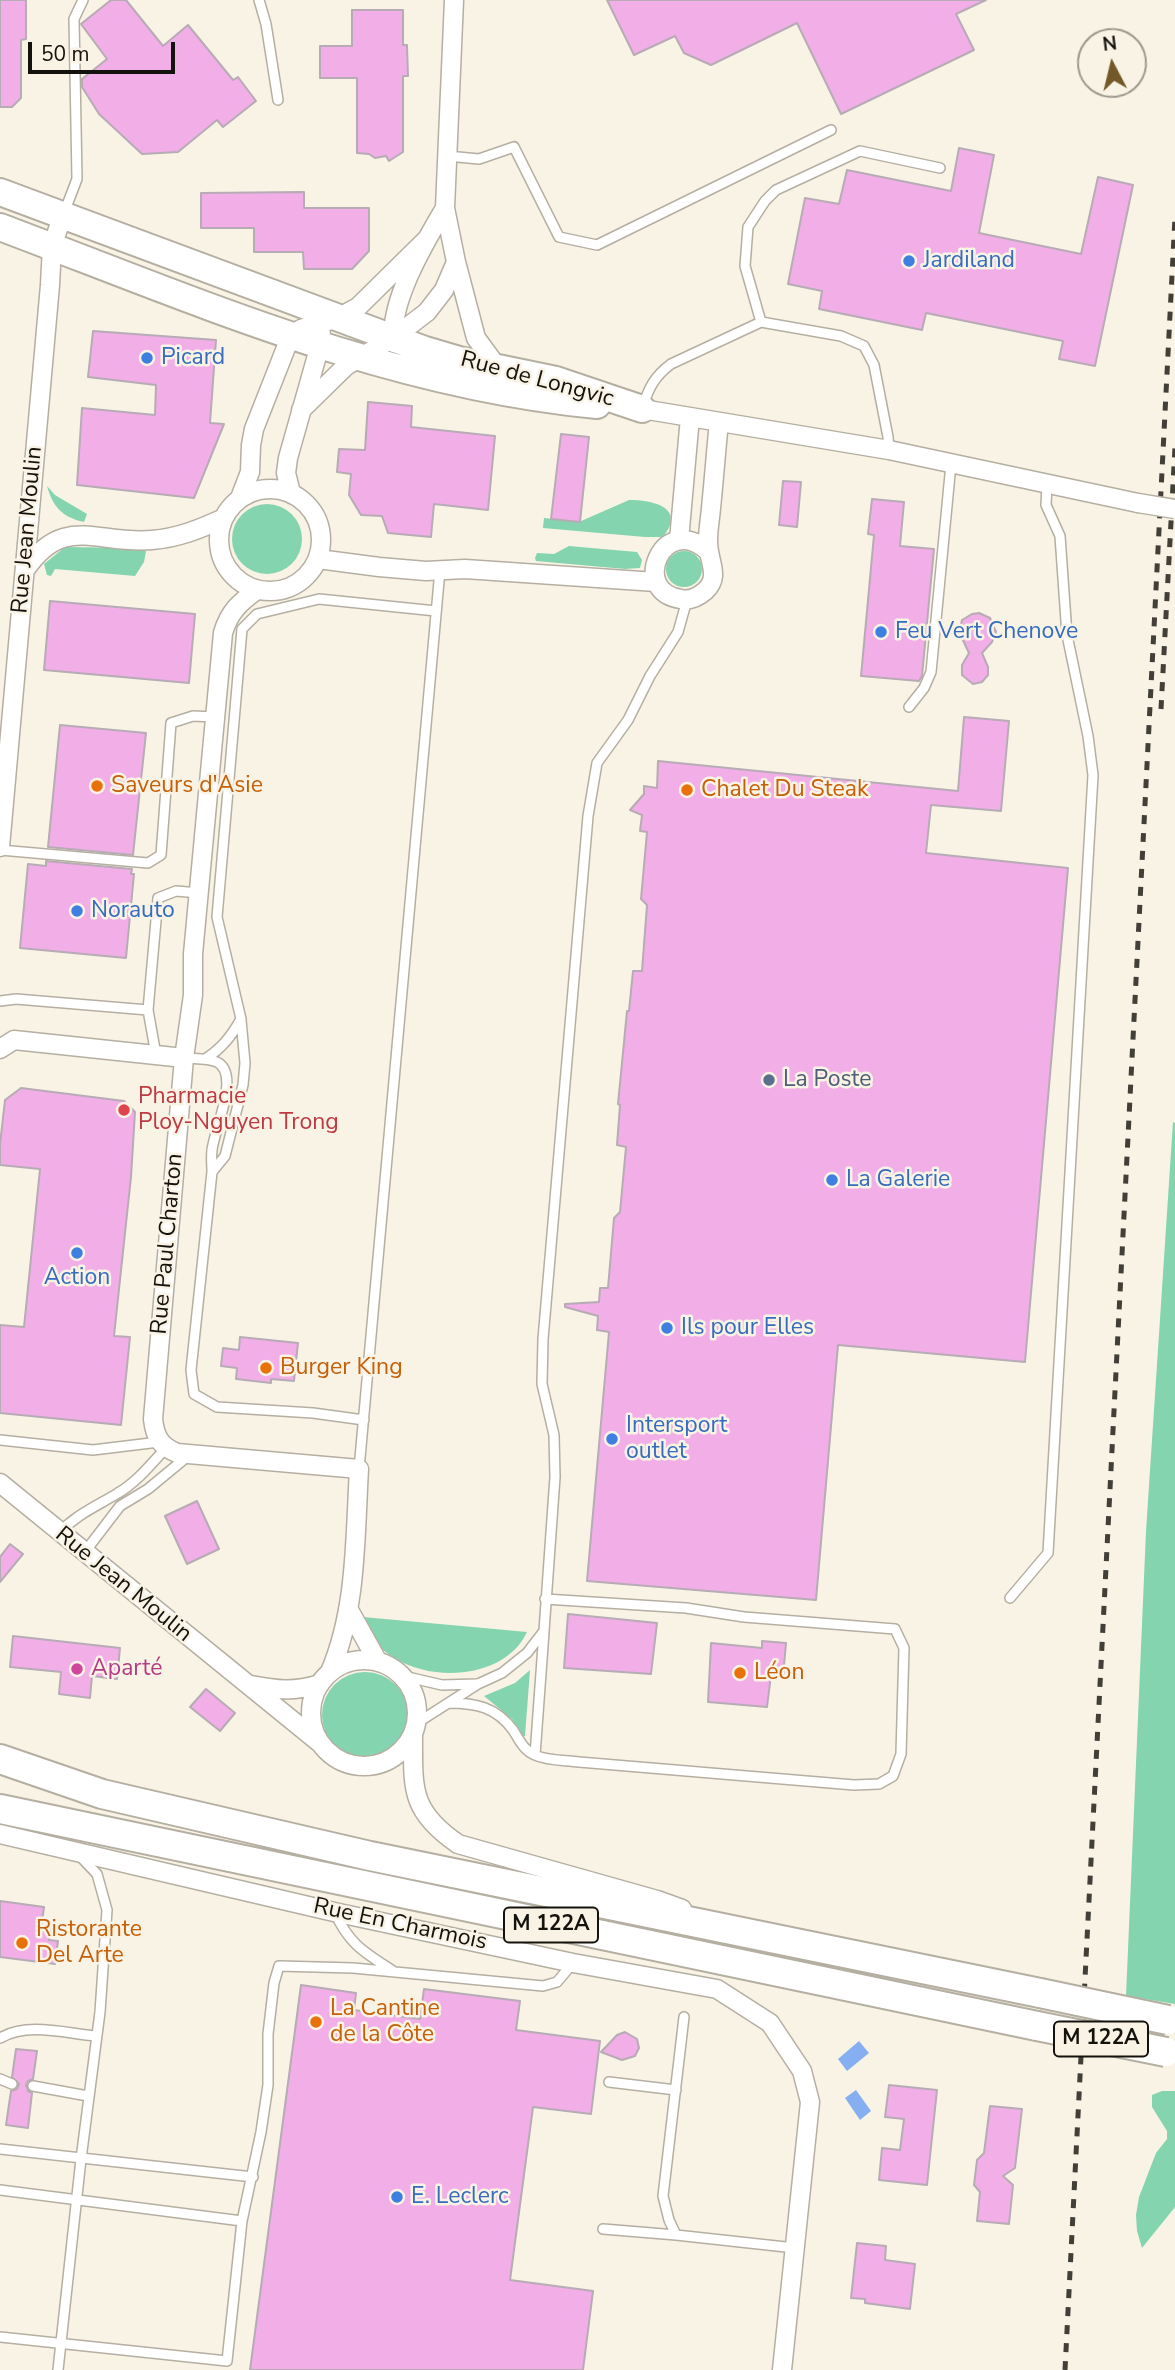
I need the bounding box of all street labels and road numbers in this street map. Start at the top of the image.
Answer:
street label: Rue de Longvic [457,346,617,414]
street label: Rue Jean Moulin [7,445,49,615]
street label: Rue Paul Charton [146,1152,190,1336]
street label: Rue Jean Moulin [49,1521,197,1649]
street label: Rue En Charmois [311,1893,489,1957]
road number: M 122A [504,1908,598,1942]
road number: M 122A [1054,2022,1148,2056]

